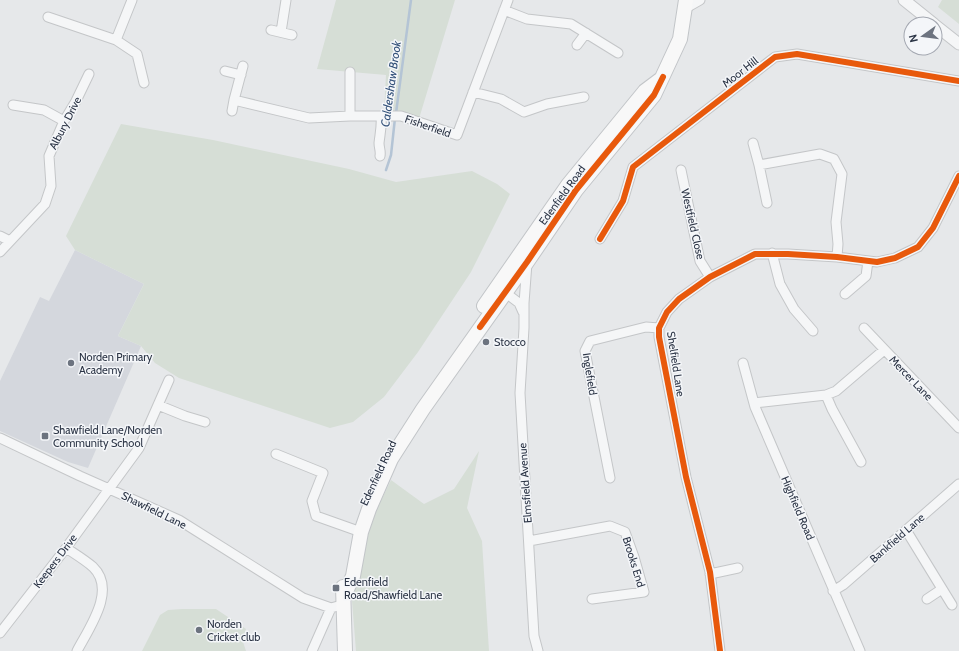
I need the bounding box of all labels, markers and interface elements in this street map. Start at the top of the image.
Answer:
north arrow [903,16,943,56]
text: N [906,33,921,44]
water label: Caldershaw Brook [377,39,404,128]
street label: Moor Hill [719,53,761,90]
street label: Albury Drive [46,94,84,152]
street label: Fisherfield [403,112,453,140]
street label: Edenfield Road [536,162,588,228]
street label: Westfield Close [678,187,708,261]
street label: Shelfield Lane [664,330,688,398]
place label: Stocco [494,335,526,349]
marker: Stocco [481,337,491,347]
place label: Norden Primary Academy [79,350,153,377]
street label: Inglefield [580,352,600,396]
street label: Mercer Lane [886,353,936,404]
marker: Norden Primary Academy [66,358,76,368]
place label: Shawfield Lane/Norden Community School [53,423,162,450]
marker: Shawfield Lane/Norden Community School [40,431,50,441]
street label: Edenfield Road [357,438,399,508]
street label: Elmsfield Avenue [515,442,535,524]
street label: Highfield Road [778,474,818,542]
street label: Shawfield Lane [119,488,189,532]
street label: Bankfield Lane [867,510,928,566]
street label: Keepers Drive [30,531,80,591]
street label: Brooks End [620,535,648,589]
place label: Edenfield Road/Shawfield Lane [344,575,443,602]
marker: Edenfield Road/Shawfield Lane [331,583,341,593]
place label: Norden Cricket club [207,617,260,644]
marker: Norden Cricket club [194,625,204,635]

